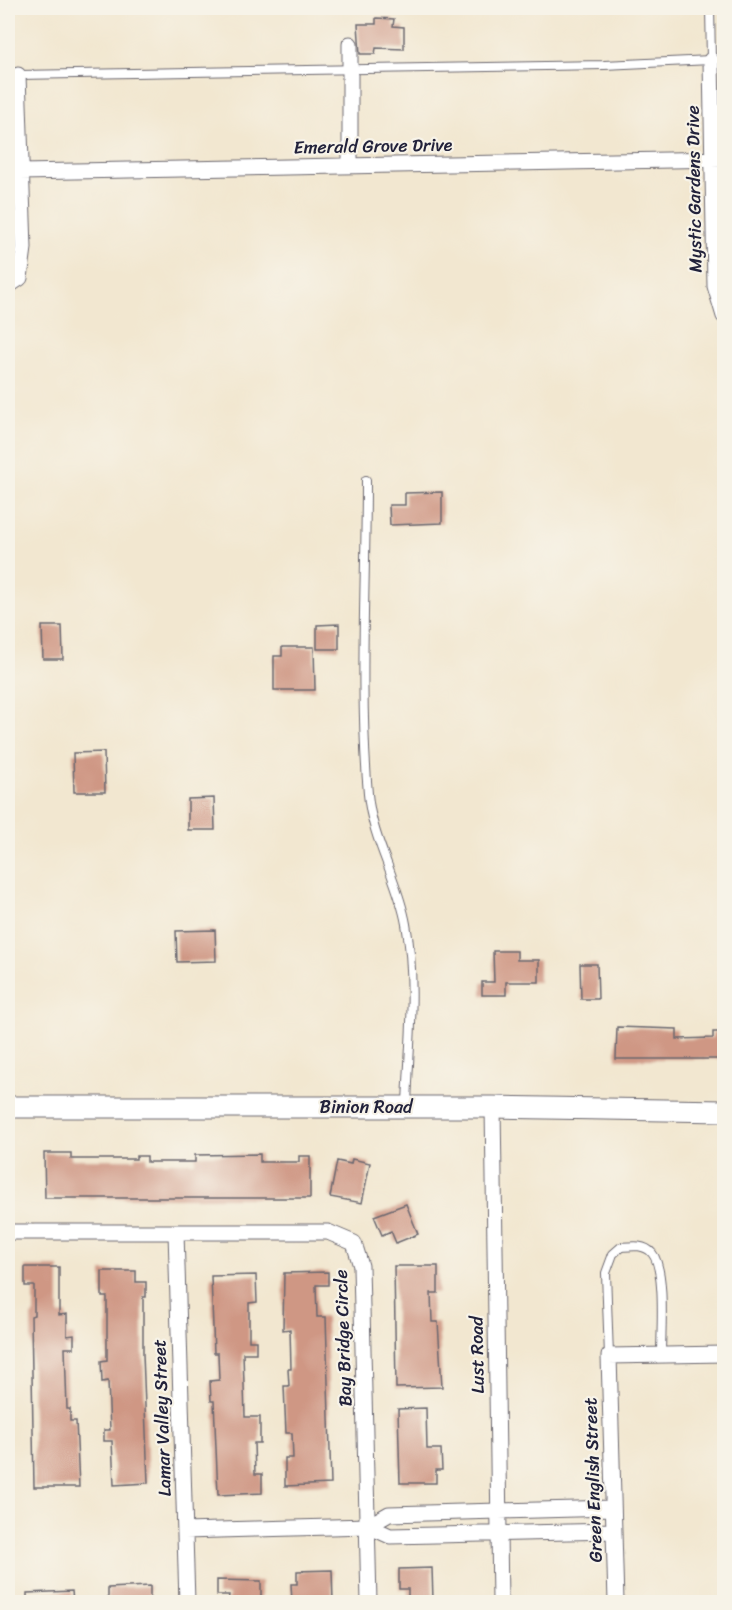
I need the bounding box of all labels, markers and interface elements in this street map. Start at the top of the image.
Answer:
street label: Mystic Gardens Drive [677,105,711,273]
street label: Emerald Grove Drive [293,129,453,163]
street label: Binion Road [320,1091,414,1123]
street label: Bay Bridge Circle [325,1269,361,1407]
street label: Lust Road [460,1315,494,1394]
street label: Lamar Valley Street [143,1339,181,1497]
street label: Green English Street [574,1397,612,1563]

